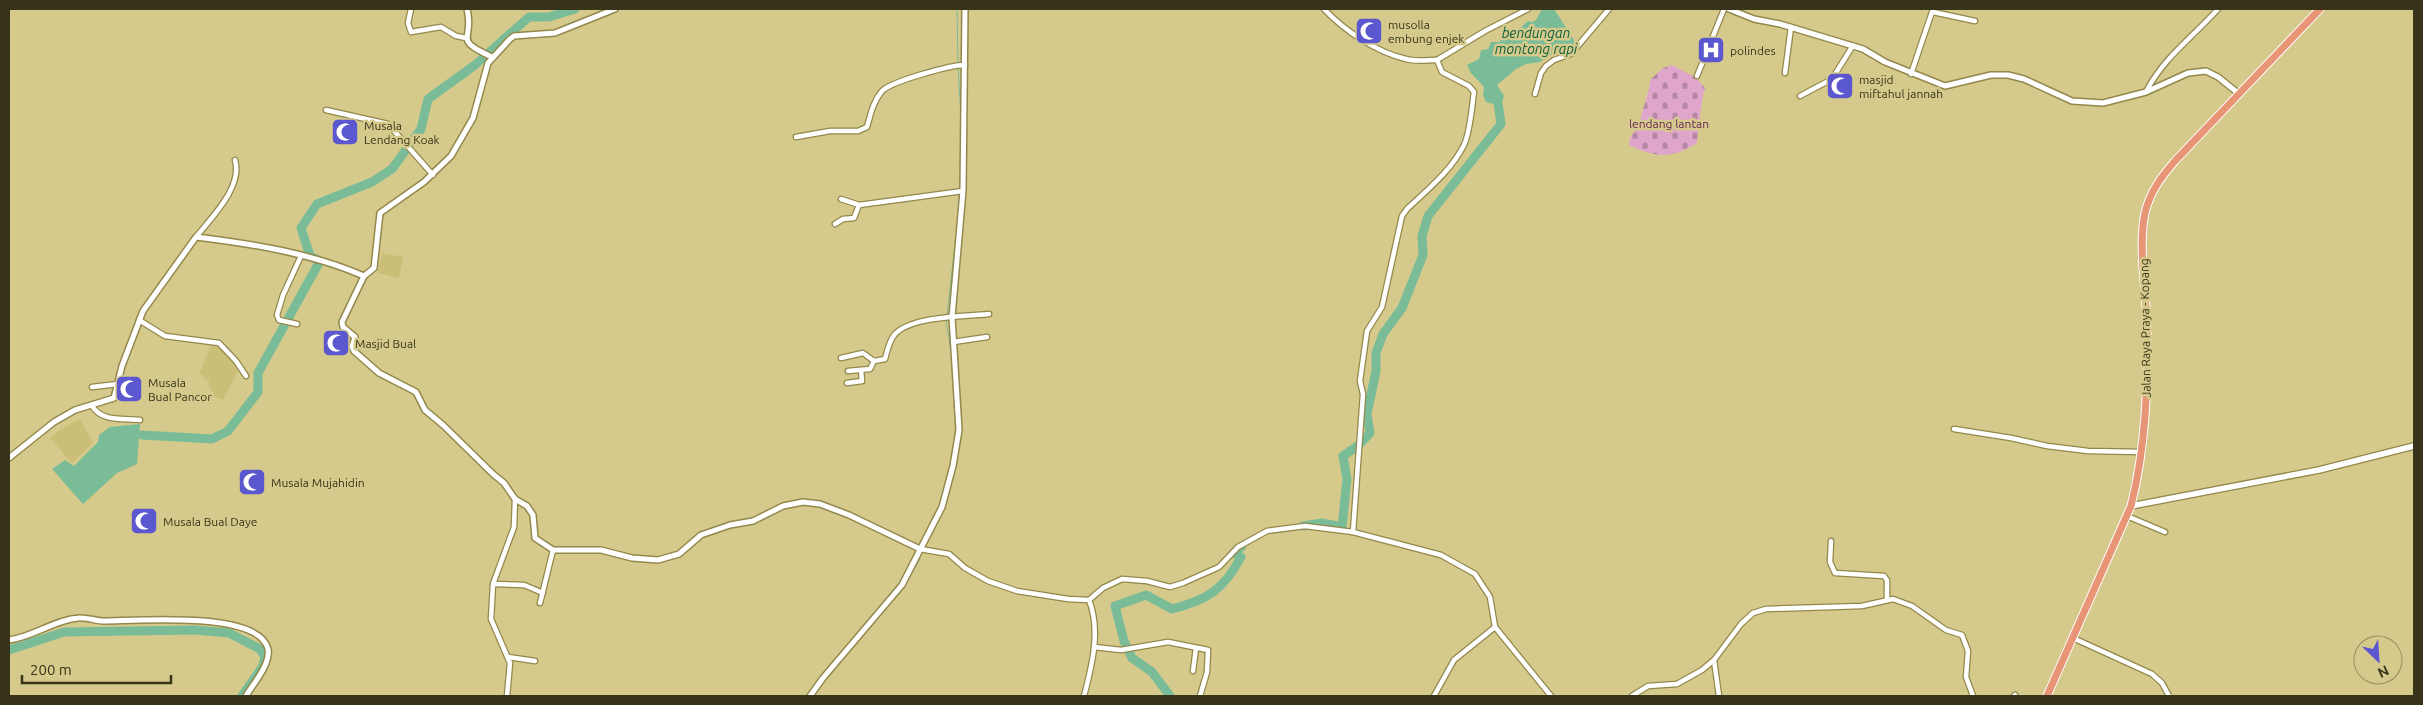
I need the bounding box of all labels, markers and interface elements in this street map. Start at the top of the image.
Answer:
mosque icon: musolla embung enjek [1354,16,1384,46]
place label: musolla embung enjek [1388,18,1464,45]
water label: bendungan montong rapi [1495,25,1578,57]
hospital icon: polindes [1696,35,1726,65]
place label: polindes [1730,44,1776,57]
mosque icon: masjid miftahul jannah [1825,71,1855,101]
place label: masjid miftahul jannah [1859,73,1943,100]
mosque icon: Musala Lendang Koak [330,117,360,147]
park label: lendang lantan [1629,117,1709,130]
place label: Musala Lendang Koak [364,119,440,146]
street label: Jalan Raya Praya - Kopang [2137,258,2153,398]
mosque icon: Masjid Bual [321,328,351,358]
place label: Masjid Bual [355,337,416,350]
mosque icon: Musala Bual Pancor [114,374,144,404]
place label: Musala Bual Pancor [148,376,212,403]
mosque icon: Musala Mujahidin [237,467,267,497]
place label: Musala Mujahidin [271,476,365,489]
mosque icon: Musala Bual Daye [129,506,159,536]
place label: Musala Bual Daye [163,515,257,528]
north arrow [2353,635,2403,685]
scale bar [22,652,171,684]
text: 200 m [30,661,72,678]
text: N [2375,662,2392,681]

